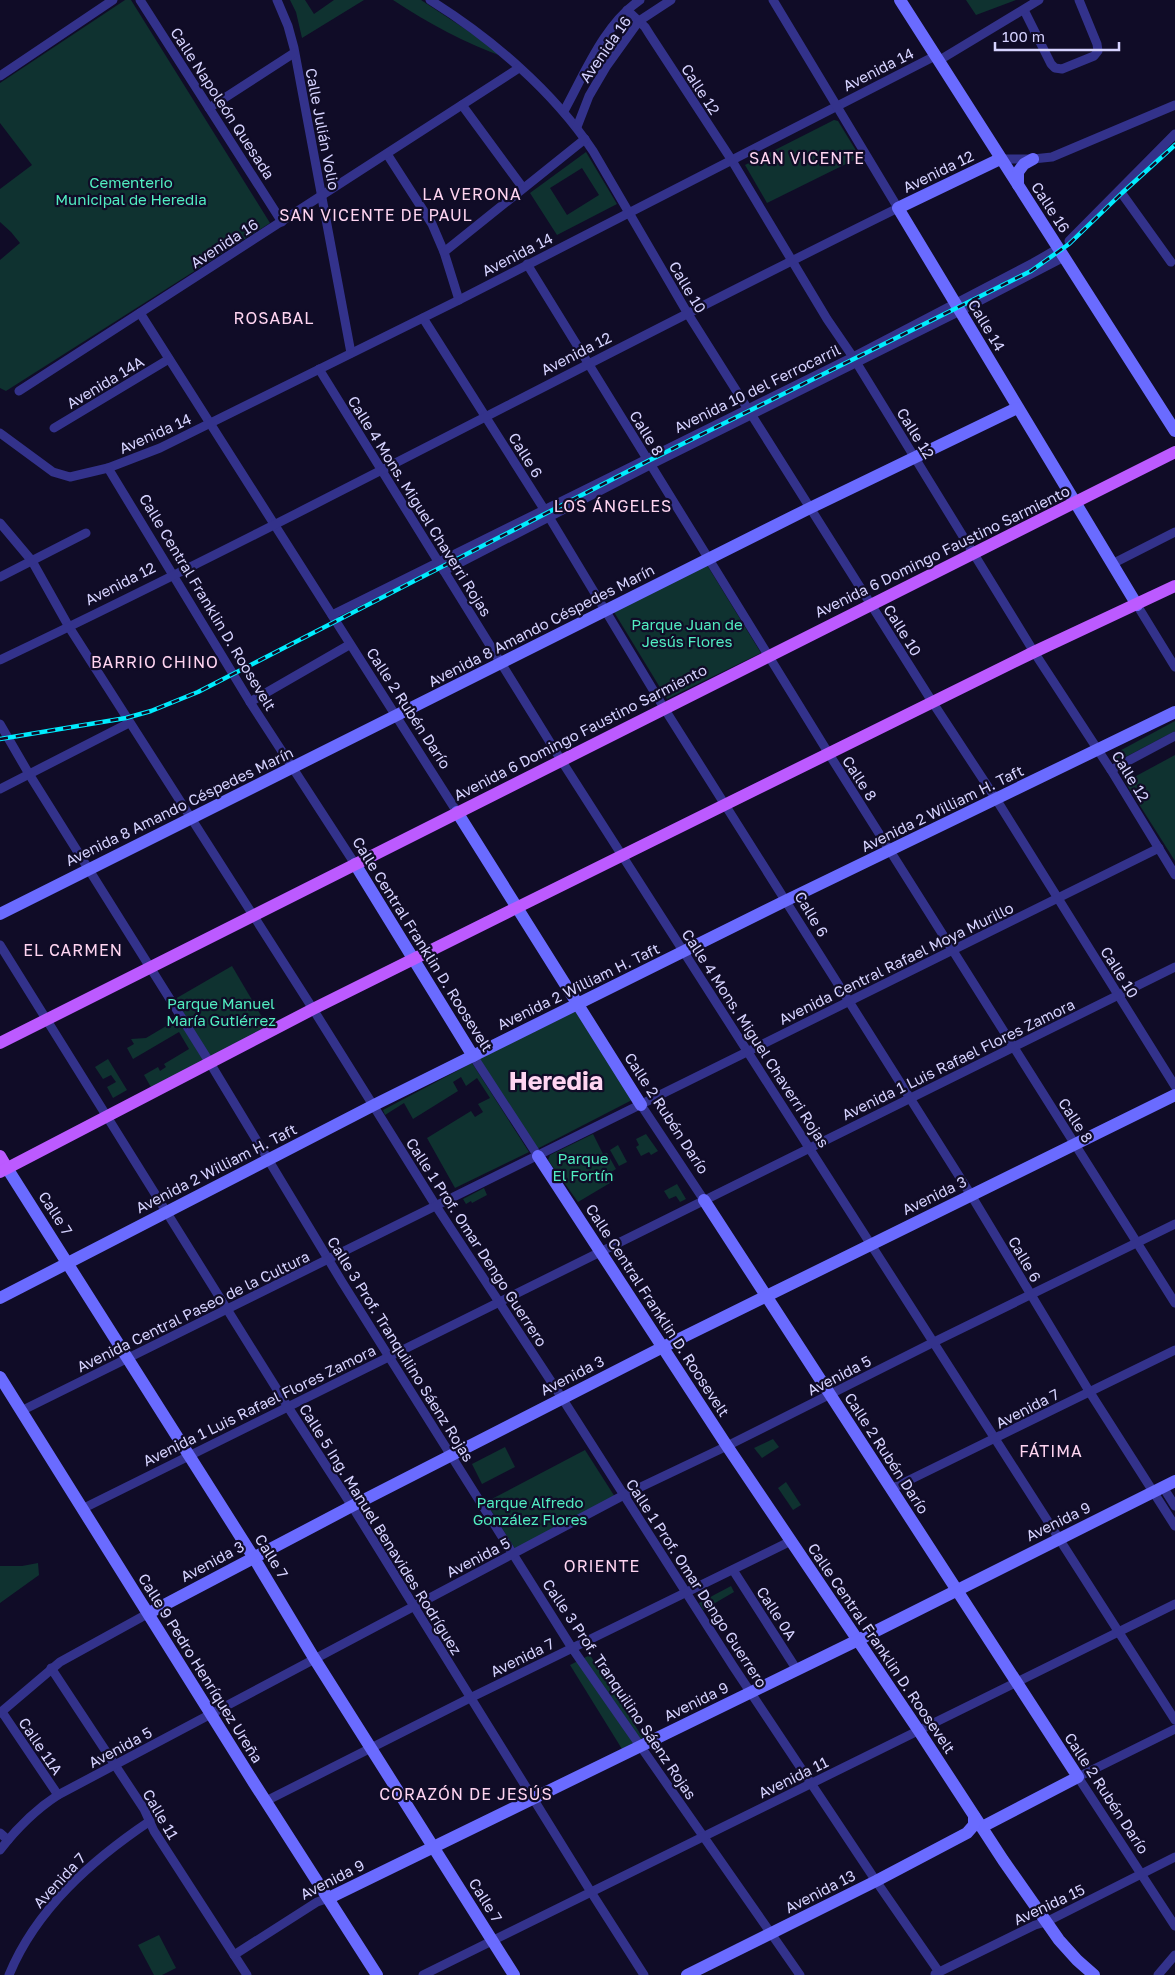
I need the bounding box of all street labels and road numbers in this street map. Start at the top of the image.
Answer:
street label: Avenida 16 [576,12,634,86]
street label: Calle Napoleón Quesada [167,24,279,182]
street label: Avenida 14 [840,43,916,95]
street label: Calle 12 [678,60,724,118]
street label: Calle Julián Volio [302,66,344,192]
street label: Avenida 12 [900,146,976,196]
street label: Calle 16 [1028,178,1074,236]
street label: Avenida 16 [187,214,261,272]
street label: Avenida 14 [479,228,555,280]
street label: Calle 10 [666,258,710,316]
street label: Calle 14 [965,296,1009,354]
street label: Avenida 12 [538,328,614,378]
street label: Avenida 10 del Ferrocarril [671,340,843,436]
street label: Avenida 14A [63,352,147,412]
street label: Calle 4 Mons. Miguel Chaverri Rojas [344,392,496,620]
street label: Calle 12 [893,404,939,462]
street label: Calle 8 [626,407,668,459]
street label: Avenida 14 [116,409,194,457]
street label: Calle 6 [505,429,547,481]
street label: Avenida 6 Domingo Faustino Sarmiento [812,481,1072,621]
street label: Calle Central Franklin D. Roosevelt [136,490,280,714]
street label: Avenida 12 [82,558,158,608]
street label: Avenida 8 Amando Céspedes Marín [425,560,657,690]
street label: Calle 10 [880,601,926,659]
street label: Calle 2 Rubén Darío [363,644,455,772]
street label: Avenida 6 Domingo Faustino Sarmiento [450,660,710,804]
street label: Avenida 8 Amando Céspedes Marín [62,743,296,869]
street label: Calle 12 [1108,747,1154,805]
street label: Calle 8 [839,752,881,804]
street label: Avenida 2 William H. Taft [858,761,1026,855]
street label: Calle Central Franklin D. Roosevelt [349,833,497,1055]
street label: Calle 6 [791,888,833,940]
street label: Avenida Central Rafael Moya Murillo [776,898,1016,1028]
street label: Calle 4 Mons. Miguel Chaverri Rojas [679,925,833,1151]
street label: Avenida 2 William H. Taft [494,939,662,1033]
street label: Calle 10 [1097,943,1143,1001]
street label: Avenida 1 Luis Rafael Flores Zamora [839,995,1077,1123]
street label: Calle 2 Rubén Darío [621,1049,713,1177]
street label: Calle 8 [1055,1094,1097,1146]
street label: Avenida 2 William H. Taft [132,1119,300,1217]
street label: Calle 1 Prof. Omar Dengo Guerrero [403,1134,551,1350]
street label: Avenida 3 [899,1172,969,1218]
street label: Calle 7 [35,1188,77,1238]
street label: Calle Central Franklin D. Roosevelt [582,1200,734,1420]
street label: Calle 3 Prof. Tranquilino Sáenz Rojas [324,1233,478,1465]
street label: Calle 6 [1005,1233,1045,1285]
street label: Avenida Central Paseo de la Cultura [74,1247,312,1375]
street label: Avenida 1 Luis Rafael Flores Zamora [140,1341,378,1469]
street label: Avenida 3 [537,1351,607,1399]
street label: Avenida 5 [804,1351,874,1399]
street label: Avenida 7 [992,1384,1062,1432]
street label: Calle 2 Rubén Darío [841,1389,933,1517]
street label: Calle 5 Ing. Manuel Benavides Rodríguez [296,1400,466,1658]
street label: Calle 1 Prof. Omar Dengo Guerrero [623,1475,771,1691]
street label: Avenida 9 [1023,1498,1093,1544]
street label: Calle 7 [252,1531,293,1581]
street label: Avenida 5 [443,1533,513,1581]
street label: Avenida 3 [177,1537,247,1585]
street label: Calle Central Franklin D. Roosevelt [805,1539,959,1757]
street label: Calle 9 Pedro Henríquez Ureña [135,1570,267,1766]
street label: Calle 3 Prof. Tranquilino Sáenz Rojas [539,1575,701,1803]
street label: Calle 0A [753,1583,801,1643]
street label: Avenida 7 [487,1634,557,1680]
street label: Avenida 9 [661,1678,731,1724]
street label: Calle 11A [15,1714,67,1778]
street label: Avenida 5 [85,1723,155,1771]
street label: Calle 2 Rubén Darío [1061,1729,1153,1857]
street label: Avenida 11 [755,1752,831,1802]
street label: Calle 11 [139,1786,183,1842]
street label: Avenida 7 [29,1849,89,1911]
street label: Avenida 9 [297,1855,367,1903]
street label: Avenida 13 [782,1866,858,1916]
street label: Calle 7 [466,1875,507,1925]
street label: Avenida 15 [1010,1880,1088,1928]

